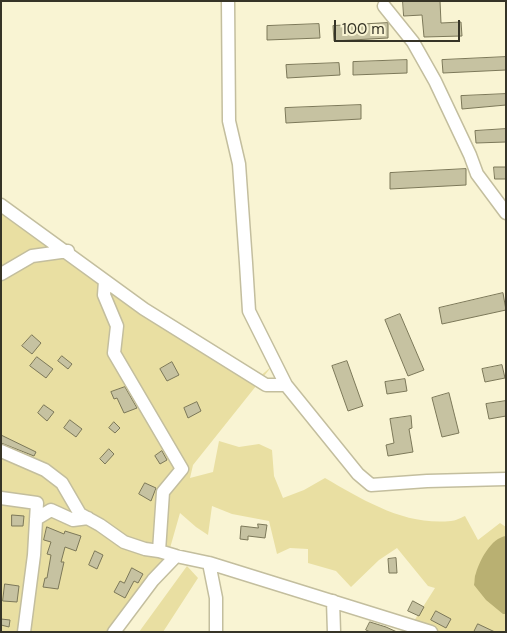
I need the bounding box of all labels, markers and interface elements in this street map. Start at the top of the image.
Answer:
scale bar [337,10,463,42]
text: 100 m [342,19,385,39]

